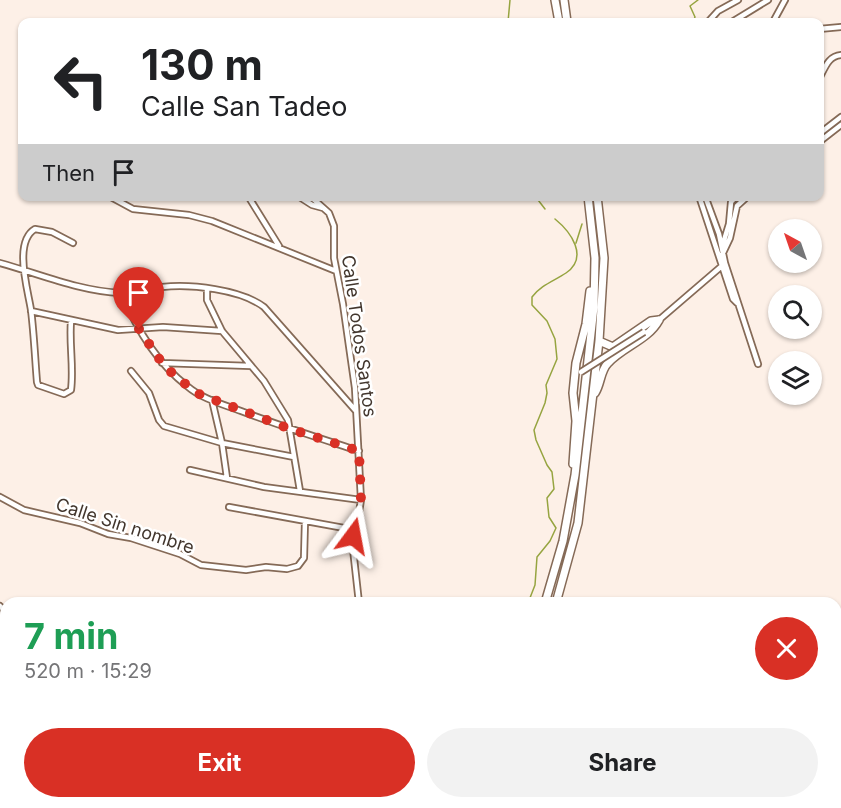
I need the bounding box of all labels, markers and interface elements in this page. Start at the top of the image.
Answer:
text: 130 m [141,39,263,90]
icon: left [42,42,120,120]
text: Calle San Tadeo [141,90,347,123]
icon: arrive [107,156,140,189]
text: Then [42,160,95,186]
north arrow [768,219,822,273]
map controls [768,219,822,405]
street label: Calle Todos Santos [338,254,381,418]
pin [113,267,164,329]
icon: arrive [122,276,155,309]
button: search [768,285,822,339]
button: layers [768,351,822,405]
street label: Calle Sin nombre [53,493,197,558]
position arrow [321,504,385,568]
text: 7 min [24,614,118,658]
button: close [755,617,818,680]
text: 520 m · 15:29 [24,659,152,683]
button: Exit [24,728,415,797]
button: Share [427,728,818,797]

